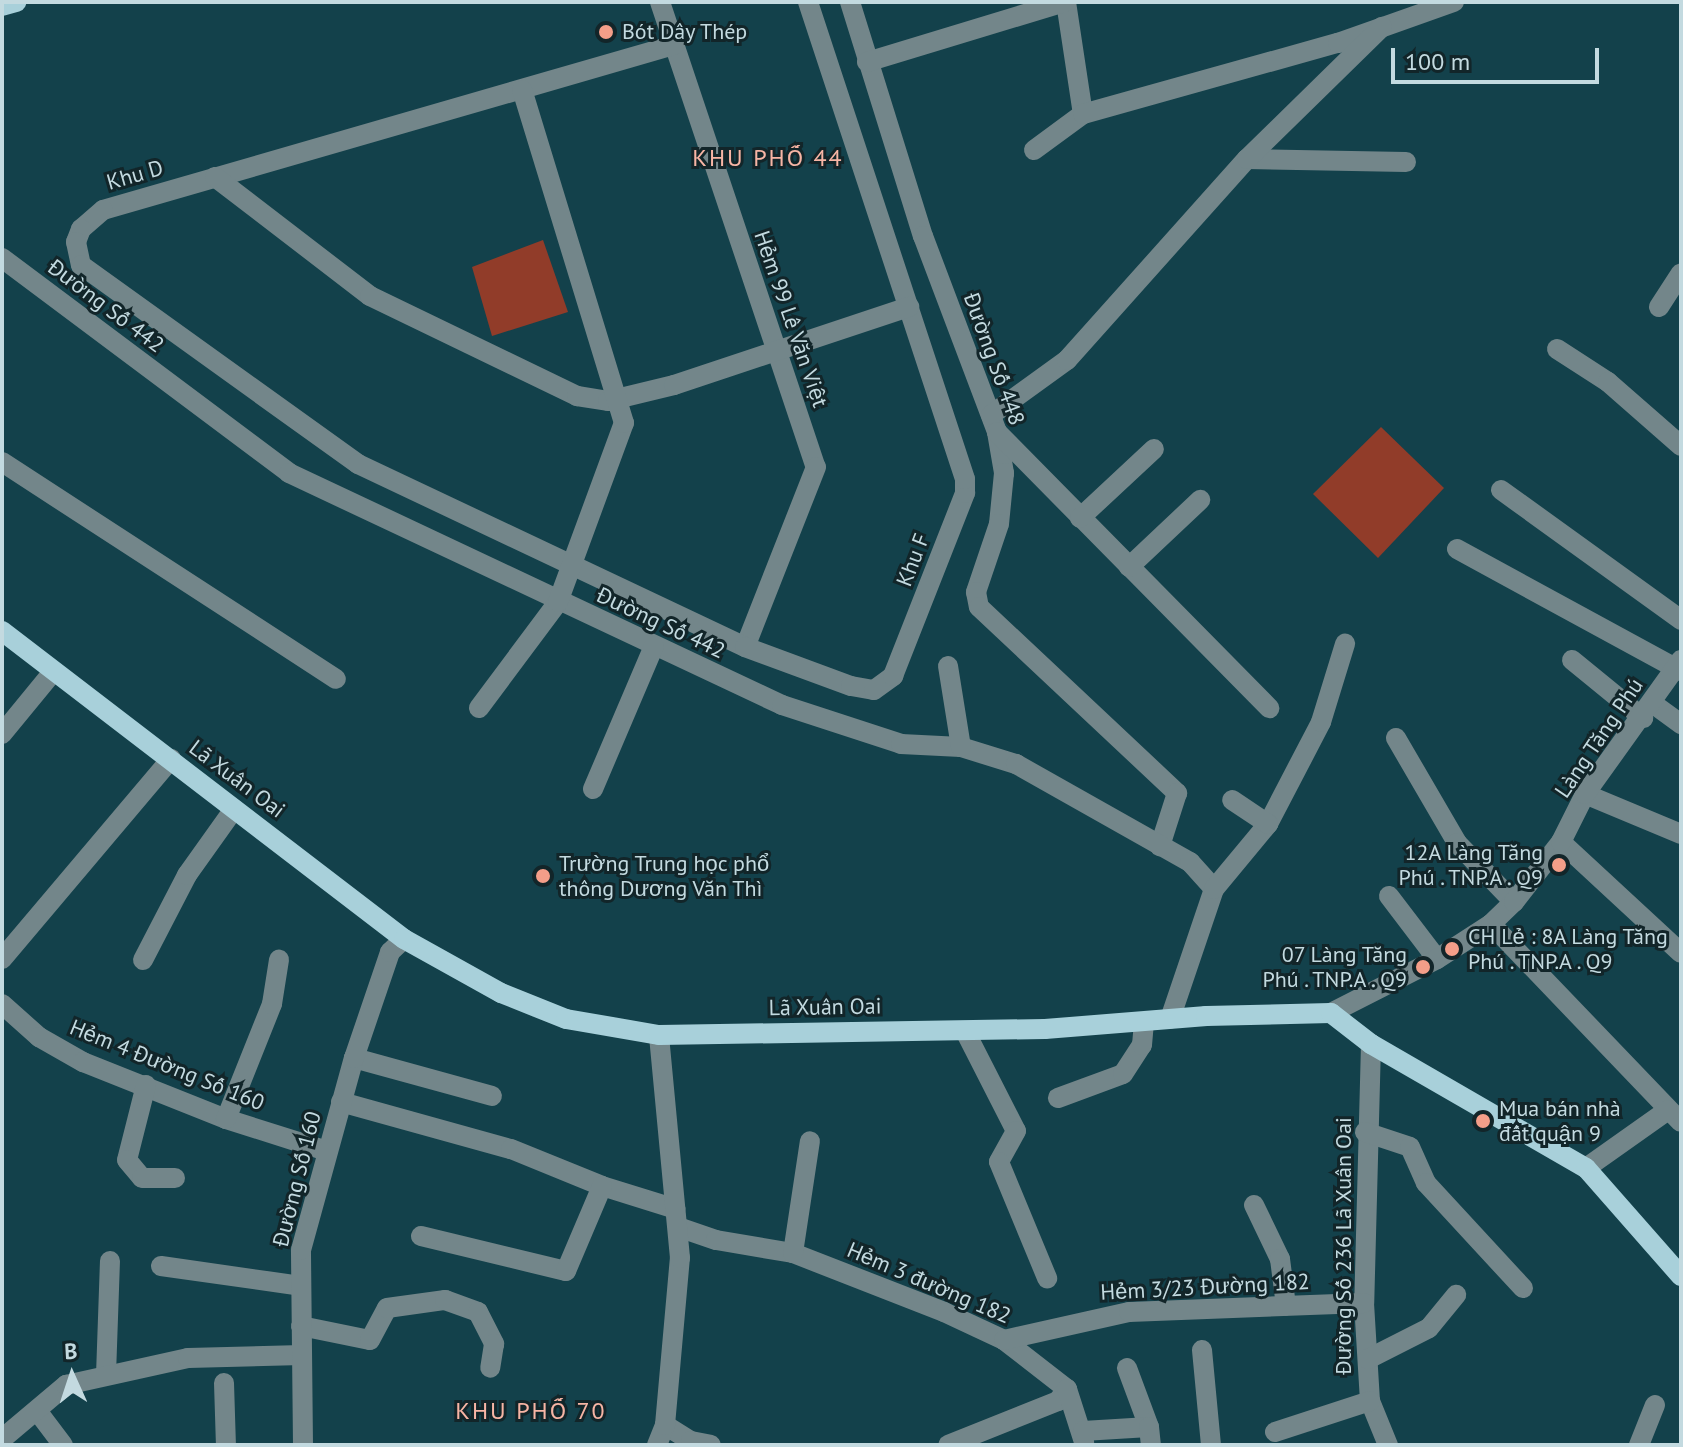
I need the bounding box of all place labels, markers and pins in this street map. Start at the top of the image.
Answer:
place label: Bót Dây Thép [622,19,749,45]
marker: Bót Dây Thép [597,23,615,41]
place label: 12A Làng Tăng Phú . TNP.A . Q9 [1393,839,1543,890]
place label: Trường Trung học phổ thông Dương Văn Thì [559,850,770,902]
marker: 12A Làng Tăng Phú . TNP.A . Q9 [1550,856,1568,874]
marker: Trường Trung học phổ thông Dương Văn Thì [534,867,552,885]
place label: CH Lẻ : 8A Làng Tăng Phú . TNP.A . Q9 [1468,923,1669,974]
marker: CH Lẻ : 8A Làng Tăng Phú . TNP.A . Q9 [1443,940,1461,958]
place label: 07 Làng Tăng Phú . TNP.A . Q9 [1257,941,1407,992]
marker: 07 Làng Tăng Phú . TNP.A . Q9 [1414,958,1432,976]
place label: Mua bán nhà đất quận 9 [1499,1095,1621,1146]
marker: Mua bán nhà đất quận 9 [1474,1112,1492,1130]

